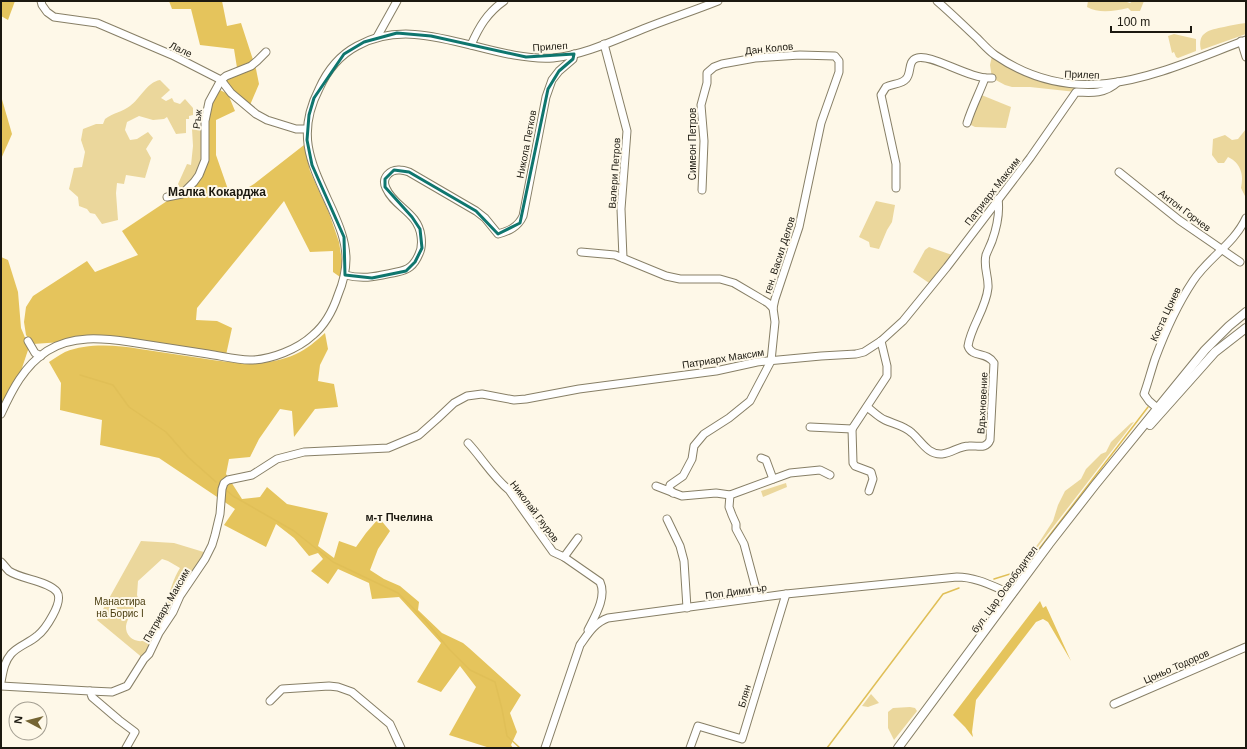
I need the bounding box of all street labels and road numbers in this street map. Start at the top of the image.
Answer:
street label: Лале [168,39,194,60]
street label: Прилеп [532,40,568,53]
street label: Дан Колов [744,40,794,57]
street label: Прилеп [1064,68,1100,81]
street label: Ръж [191,108,204,129]
street label: Симеон Петров [687,108,698,180]
street label: Никола Петков [514,109,538,179]
street label: Валери Петров [607,137,622,209]
street label: Патриарх Максим [963,155,1022,227]
street label: Антон Горчев [1157,187,1213,234]
street label: ген. Васил Делов [762,215,797,295]
street label: Коста Цонев [1148,285,1183,343]
street label: Патриарх Максим [681,347,765,370]
street label: Вдъхновение [975,371,990,434]
street label: Николай Гяуров [508,478,561,544]
street label: бул. Цар Освободител [969,544,1040,635]
street label: Патриарх Максим [141,566,192,644]
street label: Поп Димитър [705,582,768,601]
street label: Цоньо Тодоров [1142,647,1211,686]
street label: Блян [736,683,753,709]

